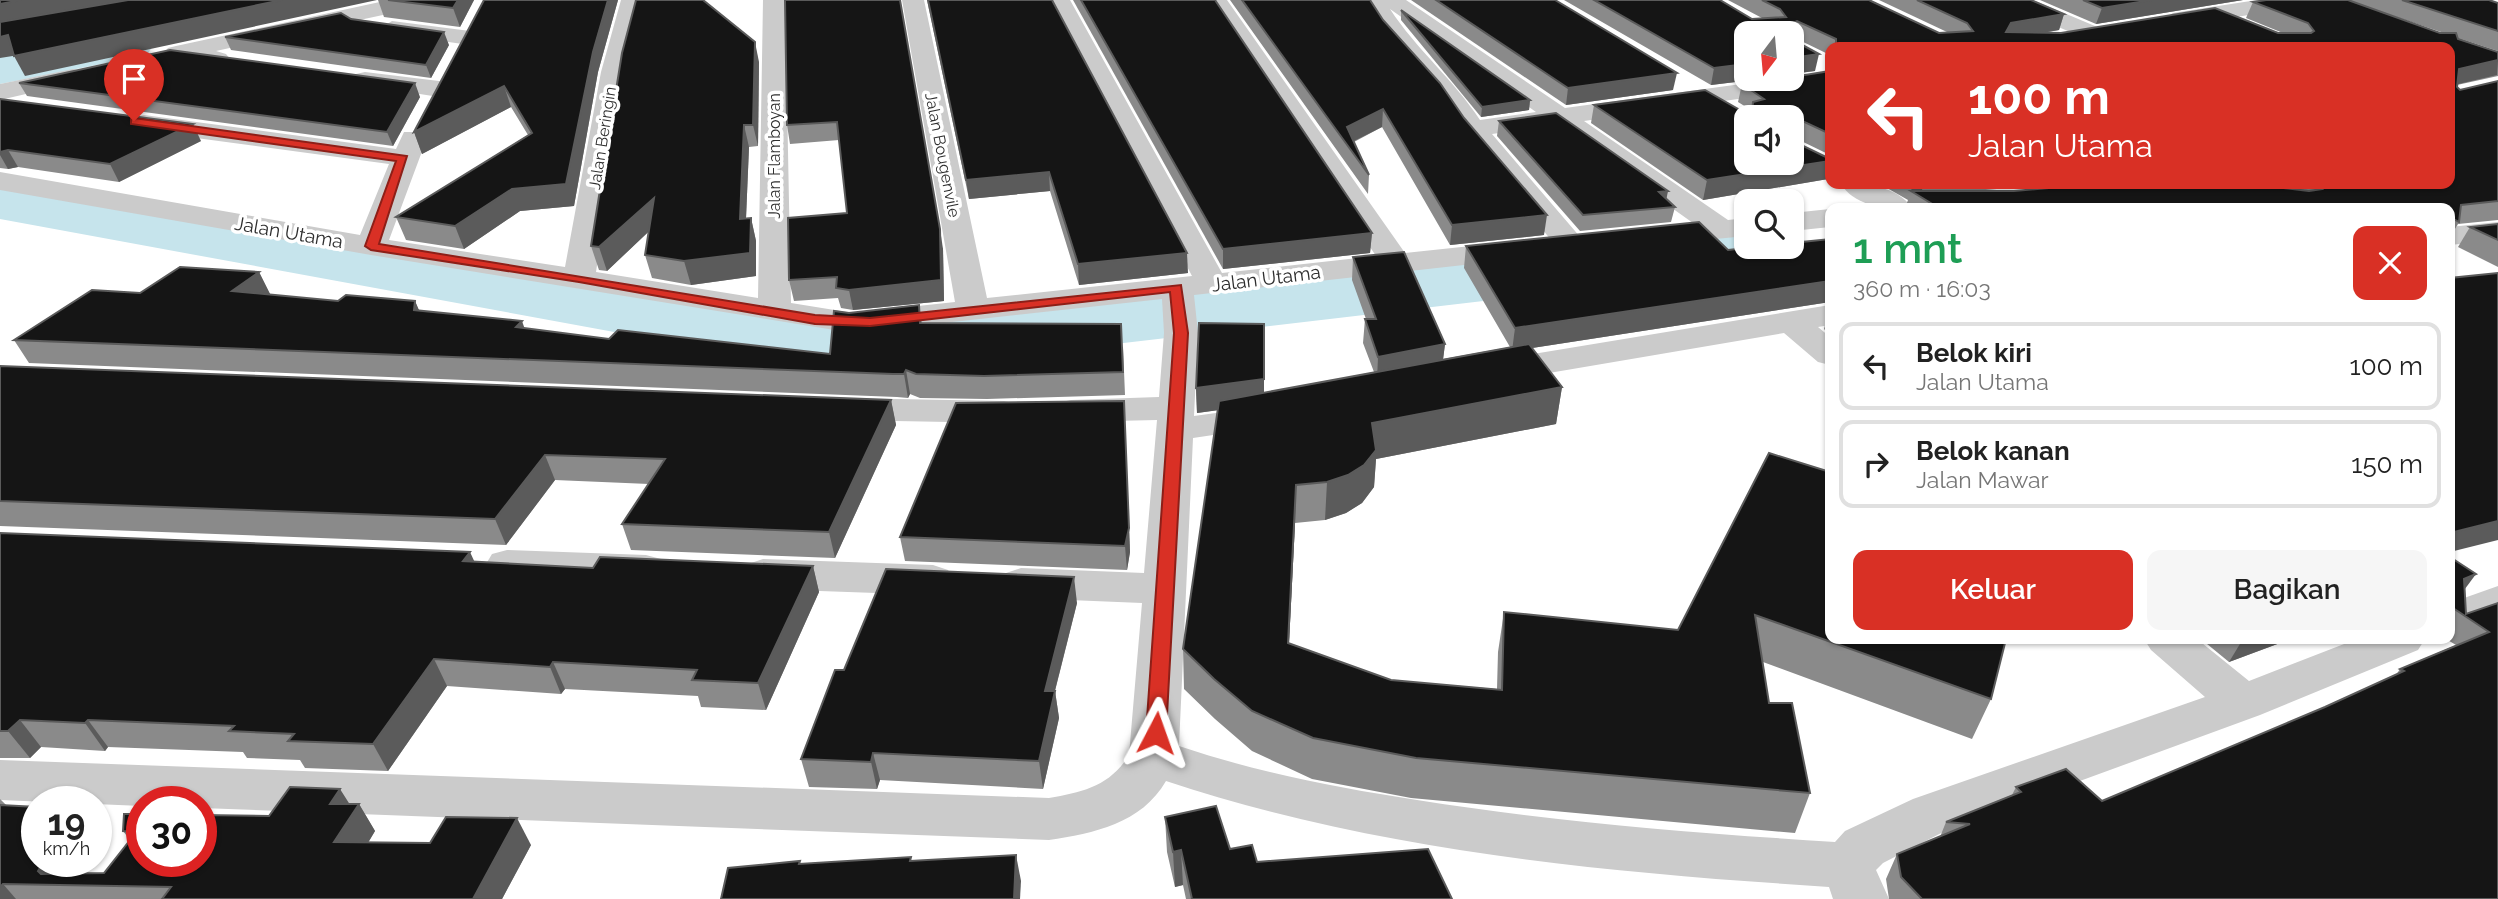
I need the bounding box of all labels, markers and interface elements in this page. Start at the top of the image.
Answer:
north arrow [1734,21,1804,91]
map controls [1734,21,1804,259]
pin [104,49,164,121]
icon: arrive [115,60,153,98]
text: 100 m [1968,68,2110,125]
icon: left [1853,70,1944,161]
street label: Jalan Beringin [585,85,620,191]
street label: Jalan Bougenvile [921,91,964,219]
street label: Jalan Flamboyan [765,93,784,219]
button: sound [1734,105,1804,175]
text: Jalan Utama [1968,127,2153,164]
button: search [1734,189,1804,259]
street label: Jalan Utama [233,212,345,252]
text: 1 mnt [1853,224,1962,273]
button: close [2353,226,2427,300]
street label: Jalan Utama [1210,260,1322,296]
text: 360 m · 16:03 [1853,275,1991,302]
text: Belok kiri [1916,338,2032,368]
icon: left [1857,347,1895,385]
text: 100 m [2350,351,2423,381]
text: Jalan Utama [1916,368,2049,395]
text: Belok kanan [1916,436,2070,466]
icon: right [1857,445,1895,483]
text: 150 m [2351,449,2423,479]
text: Jalan Mawar [1916,466,2049,493]
button: Keluar [1853,550,2133,630]
button: Bagikan [2147,550,2427,630]
position arrow [1119,696,1193,770]
speed limit sign: 30 [126,786,217,877]
text: 19 [48,802,85,843]
text: km/h [43,838,90,859]

